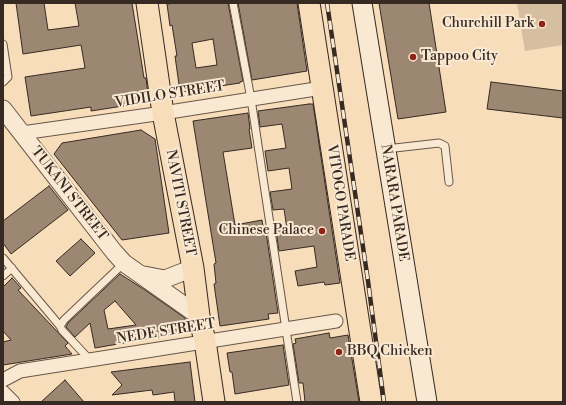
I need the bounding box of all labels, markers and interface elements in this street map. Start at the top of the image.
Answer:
place label: Churchill Park [442,16,534,32]
marker: Churchill Park [537,19,547,29]
place label: Tappoo City [421,49,498,65]
marker: Tappoo City [408,52,418,62]
street label: VIDILO STREET [114,78,226,112]
street label: NARARA PARADE [376,143,412,263]
street label: TUKANI STREET [27,144,111,244]
street label: VITOGO PARADE [322,144,358,262]
street label: NAVITI STREET [161,148,199,258]
place label: Chinese Palace [219,223,314,239]
marker: Chinese Palace [317,226,327,236]
street label: NEDE STREET [115,316,217,348]
place label: BBQ Chicken [347,344,433,360]
marker: BBQ Chicken [334,347,344,357]

